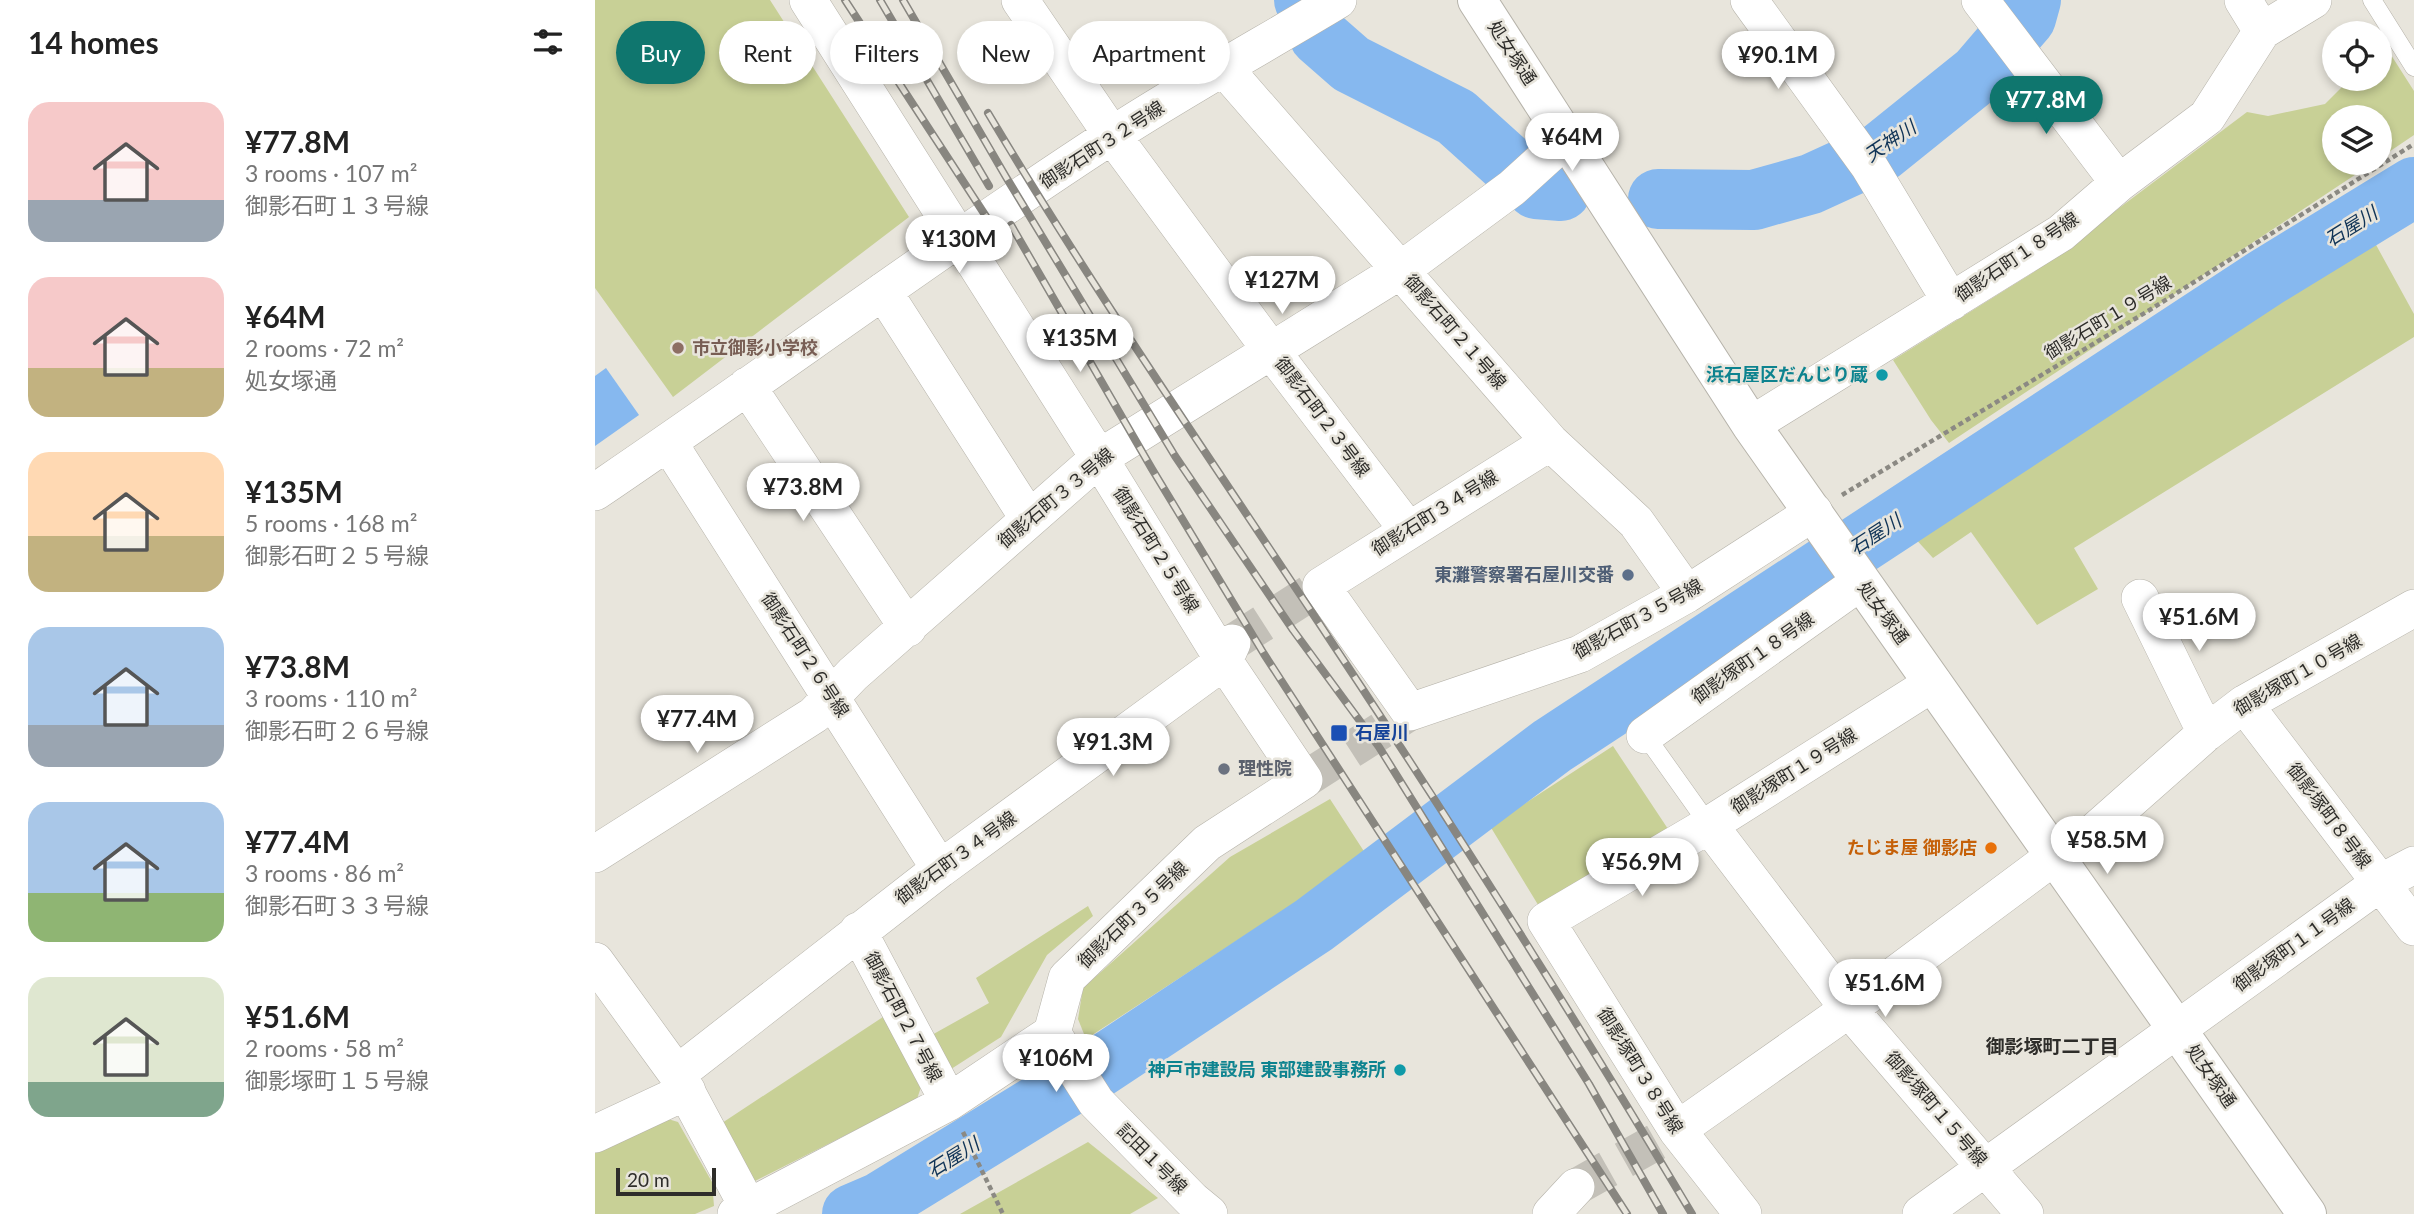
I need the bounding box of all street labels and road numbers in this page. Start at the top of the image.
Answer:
street label: 処女塚通 [1484,16,1542,89]
street label: 御影石町３２号線 [1035,96,1168,193]
street label: 御影石町１８号線 [1951,207,2082,306]
street label: 御影石町２１号線 [1400,270,1511,393]
street label: 御影石町１９号線 [2040,271,2175,364]
street label: 御影石町２３号線 [1271,352,1375,481]
street label: 御影石町３３号線 [993,443,1118,552]
street label: 御影石町３４号線 [1368,465,1501,560]
street label: 御影石町２５号線 [1109,483,1204,616]
street label: 御影石町３５号線 [1569,574,1706,663]
street label: 処女塚通 [1854,577,1914,648]
street label: 御影石町２６号線 [757,588,854,721]
street label: 御影塚町１８号線 [1687,607,1818,707]
street label: 御影塚町１０号線 [2230,629,2365,720]
street label: 御影塚町１９号線 [1727,723,1860,818]
street label: 御影塚町８号線 [2283,758,2376,872]
street label: 御影石町３４号線 [891,806,1020,908]
street label: 御影石町３５号線 [1073,856,1192,972]
street label: 御影塚町１１号線 [2229,893,2358,995]
street label: 御影石町２７号線 [860,948,947,1085]
street label: 御影塚町３８号線 [1593,1004,1688,1137]
street label: 処女塚通 [2182,1040,2241,1111]
street label: 御影塚町１５号線 [1881,1047,1992,1170]
street label: 記田１号線 [1113,1119,1192,1198]

